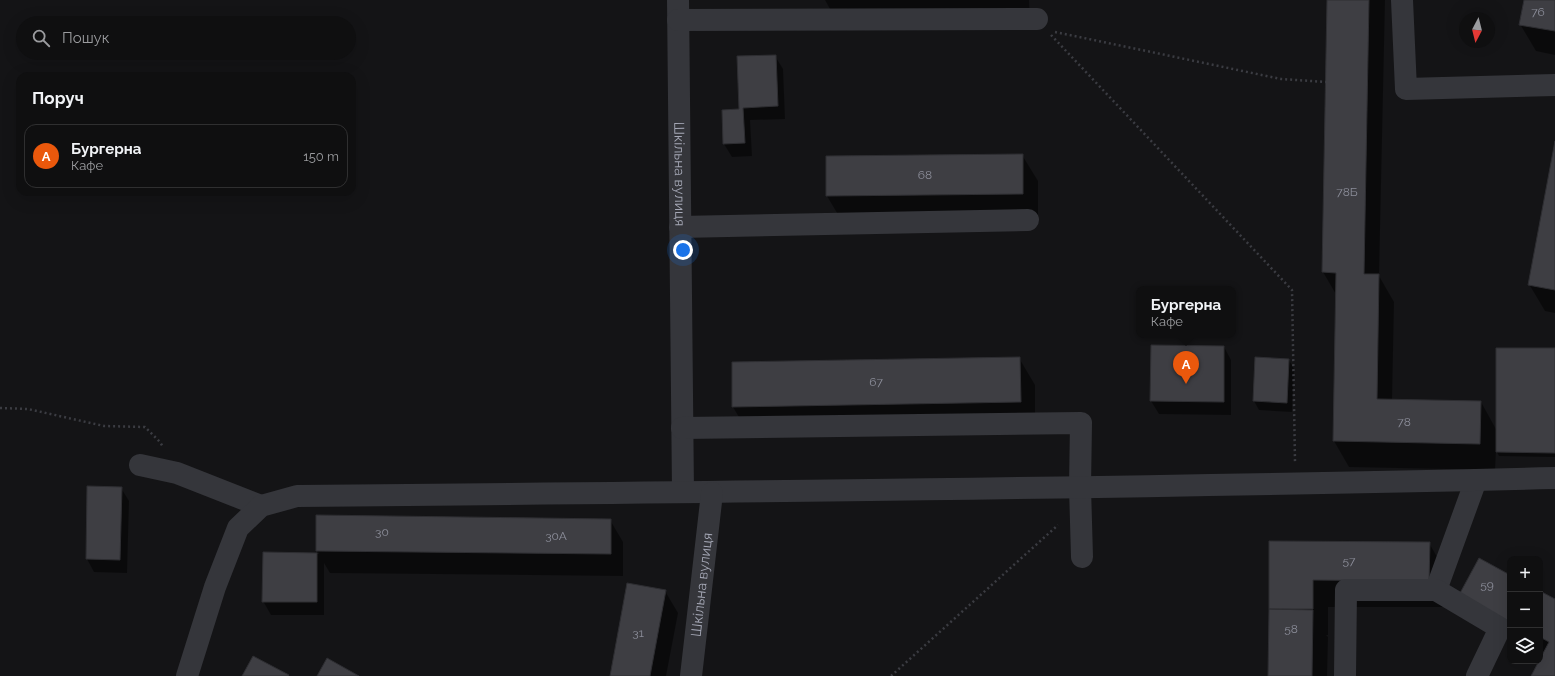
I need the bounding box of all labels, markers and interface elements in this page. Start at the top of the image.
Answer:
house number: 76 [1531,5,1545,19]
north arrow [1459,12,1495,48]
search box [16,16,356,60]
icon: search [30,27,52,49]
text: Пошук [62,29,110,47]
text: Поруч [32,88,84,108]
street label: Шкільна вулиця [671,122,688,226]
text: Бургерна [71,140,141,158]
text: A [42,149,50,164]
text: 150 m [303,149,339,164]
text: Кафе [71,158,103,173]
house number: 68 [918,168,932,182]
house number: 78Б [1336,185,1358,199]
your location [673,240,693,260]
popup [1136,286,1236,338]
text: Бургерна [1151,296,1221,314]
text: Кафе [1151,314,1183,329]
pin: A [1173,351,1199,384]
house number: 67 [869,375,883,389]
house number: 78 [1397,415,1411,429]
house number: 30 [375,525,389,539]
house number: 30А [545,529,567,543]
street label: Шкільна вулиця [688,532,715,637]
house number: 57 [1343,554,1356,568]
map controls [1507,556,1543,664]
button: + [1507,556,1543,592]
house number: 59 [1480,578,1494,592]
button: − [1507,592,1543,628]
house number: 58 [1284,622,1298,636]
house number: 31 [632,626,644,640]
button: layers [1507,628,1543,664]

